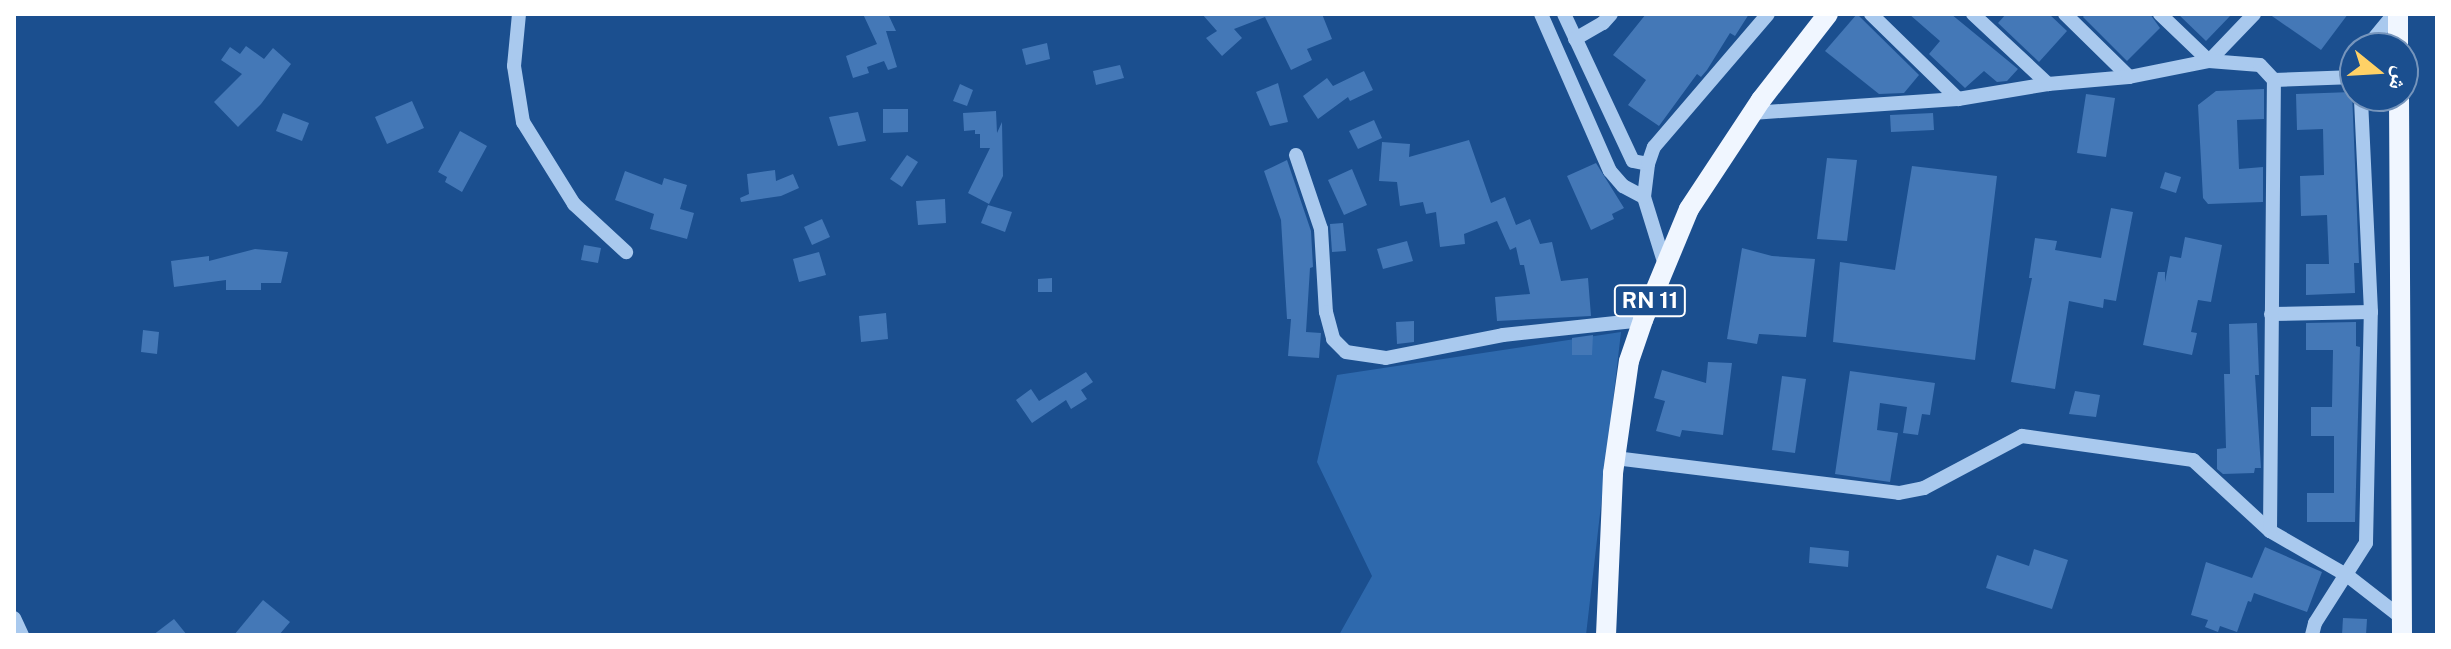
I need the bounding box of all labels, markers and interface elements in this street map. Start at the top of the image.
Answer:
north arrow [2339,32,2419,112]
text: ش [2384,64,2416,94]
road number: RN 11 [1612,283,1688,319]

